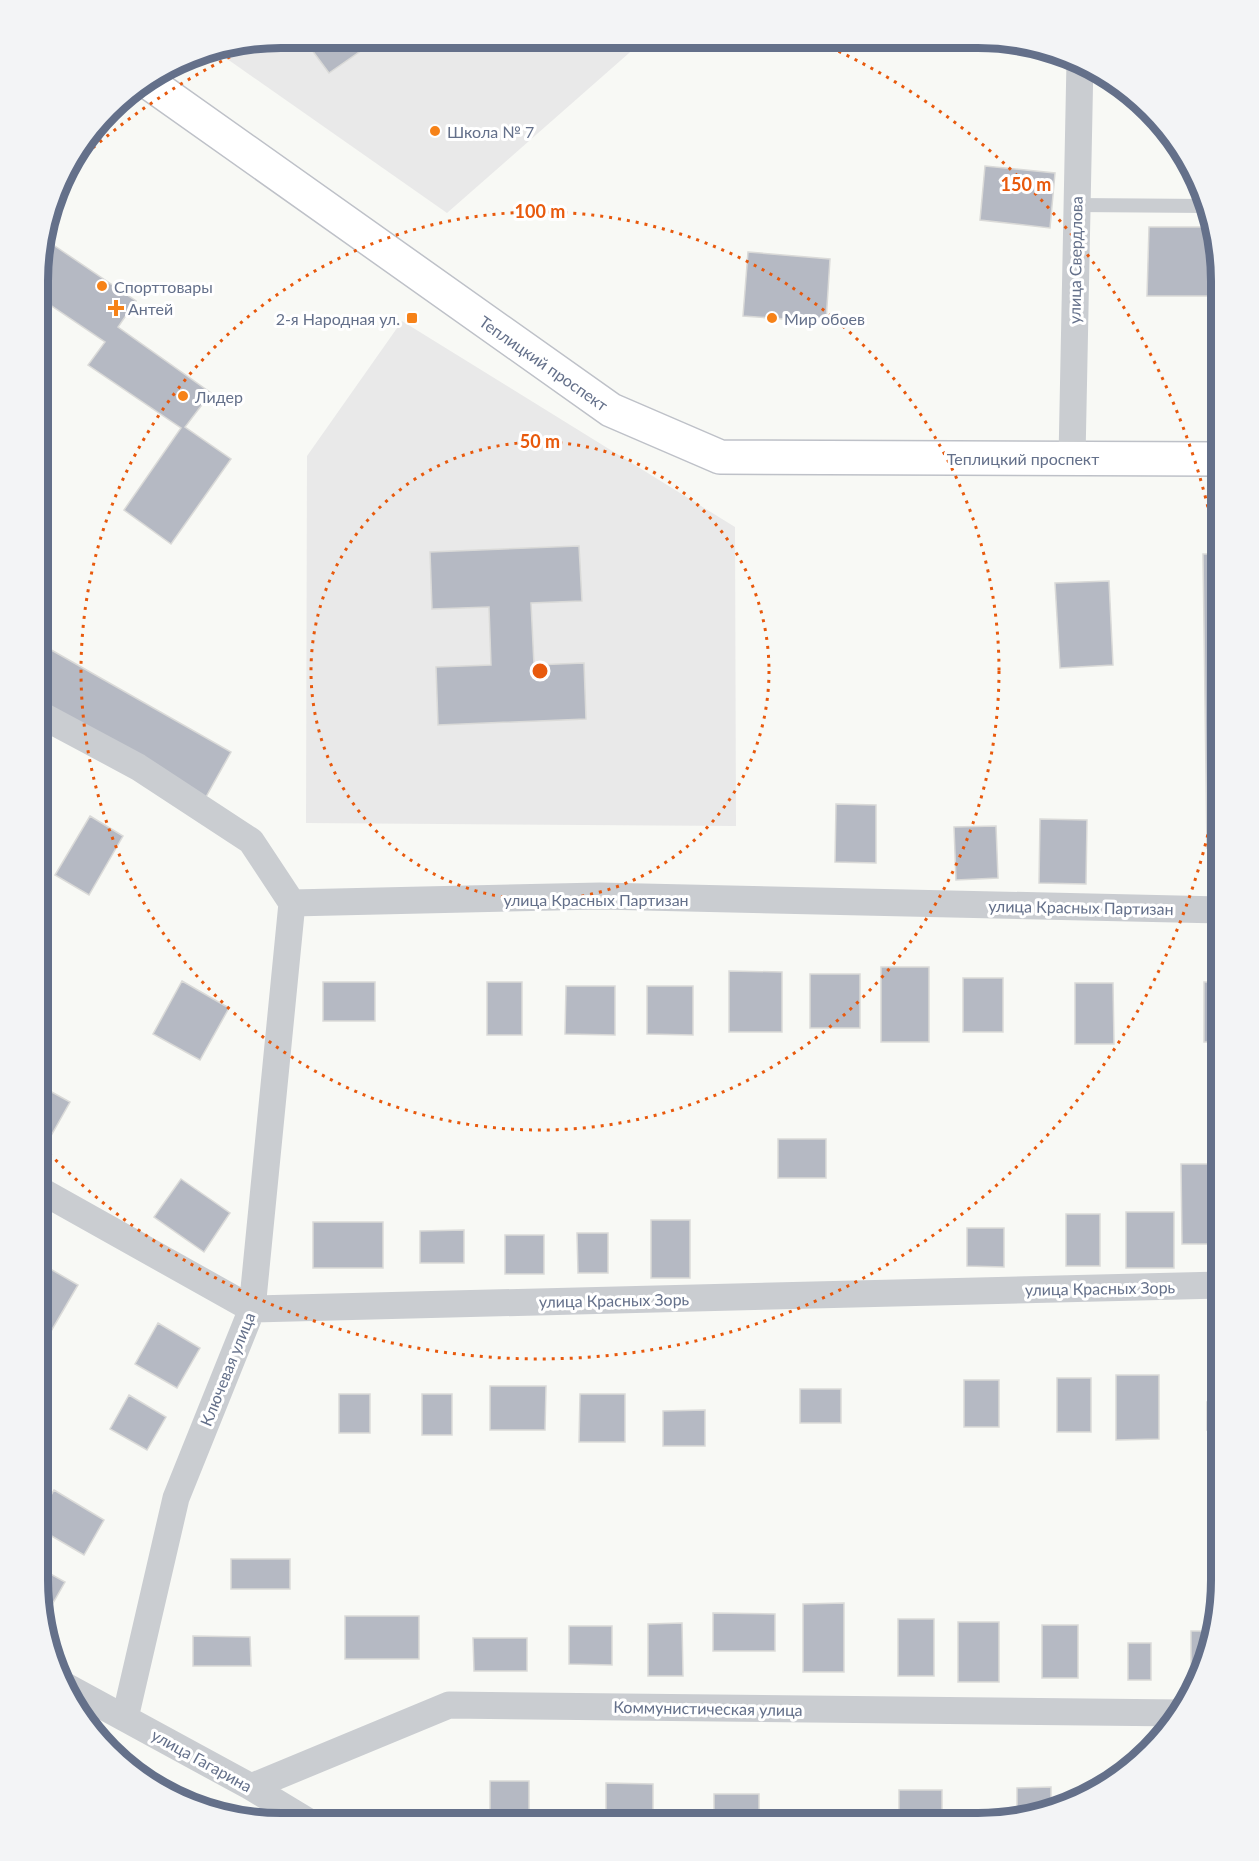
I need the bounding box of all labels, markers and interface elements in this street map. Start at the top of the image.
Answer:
place label: Школа № 7 [447,122,534,141]
marker: Школа № 7 [428,124,442,138]
text: 150 m [1001,173,1051,195]
street label: улица Свердлова [1064,196,1086,324]
text: 100 m [515,200,565,222]
place label: Спорттовары [114,277,213,296]
marker: Спорттовары [95,279,109,293]
place label: Антей [128,299,173,318]
marker: Антей [109,301,123,315]
place label: 2-я Народная ул. [276,309,400,328]
place label: Мир обоев [784,309,865,328]
marker: 2-я Народная ул. [405,311,419,325]
street label: Теплицкий проспект [476,311,612,415]
marker: Мир обоев [765,311,779,325]
place label: Лидер [194,387,243,406]
marker: Лидер [176,389,190,403]
text: 50 m [520,430,560,452]
street label: Теплицкий проспект [947,449,1099,468]
centre of rings [530,661,550,681]
street label: улица Красных Партизан [503,890,689,909]
street label: улица Красных Партизан [988,896,1174,918]
street label: улица Красных Зорь [1025,1277,1176,1299]
street label: улица Красных Зорь [539,1289,690,1311]
street label: Ключевая улица [196,1309,258,1429]
street label: Коммунистическая улица [613,1697,803,1719]
street label: улица Гагарина [149,1725,255,1795]

